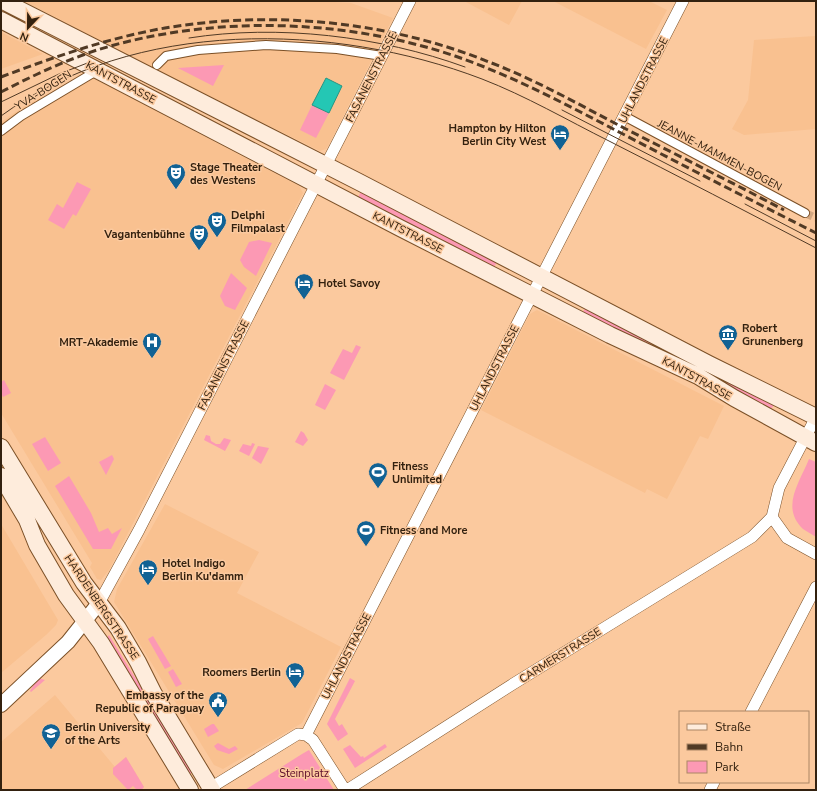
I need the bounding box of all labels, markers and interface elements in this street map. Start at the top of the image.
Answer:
north arrow [8,8,48,48]
text: N [18,28,31,45]
street label: FASANENSTRASSE [342,30,401,125]
street label: UHLANDSTRASSE [615,35,672,126]
street label: KANTSTRASSE [83,58,158,107]
street label: YVA-BOGEN [11,67,75,114]
street label: JEANNE-MAMMEN-BOGEN [654,116,785,195]
place label: Hampton by Hilton Berlin City West [449,121,547,149]
hotel icon: Hampton by Hilton Berlin City West [549,123,571,151]
place label: Stage Theater des Westens [190,160,263,188]
theatre icon: Stage Theater des Westens [165,162,187,190]
place label: Delphi Filmpalast [231,208,286,236]
street label: KANTSTRASSE [370,208,446,257]
theatre icon: Delphi Filmpalast [206,210,228,238]
theatre icon: Vagantenbühne [188,223,210,251]
place label: Vagantenbühne [103,227,185,242]
hotel icon: Hotel Savoy [293,272,315,300]
place label: Hotel Savoy [318,276,380,291]
street label: FASANENSTRASSE [194,318,253,413]
place label: Robert Grunenberg [742,321,803,349]
street label: UHLANDSTRASSE [466,323,523,414]
museum icon: Robert Grunenberg [717,323,739,351]
hospital icon: MRT-Akademie [141,331,163,359]
place label: MRT-Akademie [59,335,138,350]
street label: KANTSTRASSE [659,353,734,404]
place label: Fitness Unlimited [392,459,442,487]
sports icon: Fitness Unlimited [367,461,389,489]
sports icon: Fitness and More [355,519,377,547]
place label: Fitness and More [380,523,467,538]
street label: HARDENBERGSTRASSE [61,552,142,663]
place label: Hotel Indigo Berlin Ku'damm [162,556,244,584]
hotel icon: Hotel Indigo Berlin Ku'damm [137,558,159,586]
street label: UHLANDSTRASSE [318,611,375,702]
street label: CARMERSTRASSE [516,624,604,687]
hotel icon: Roomers Berlin [284,661,306,689]
place label: Roomers Berlin [202,665,281,680]
place label: Embassy of the Republic of Paraguay [95,688,204,716]
public building icon: Embassy of the Republic of Paraguay [207,690,229,718]
legend [679,711,809,783]
text: Straße [715,719,751,735]
place label: Berlin University of the Arts [65,720,150,748]
school or university icon: Berlin University of the Arts [40,722,62,750]
text: Bahn [715,739,743,755]
text: Park [715,759,740,775]
park label: Steinplatz [279,766,329,781]

